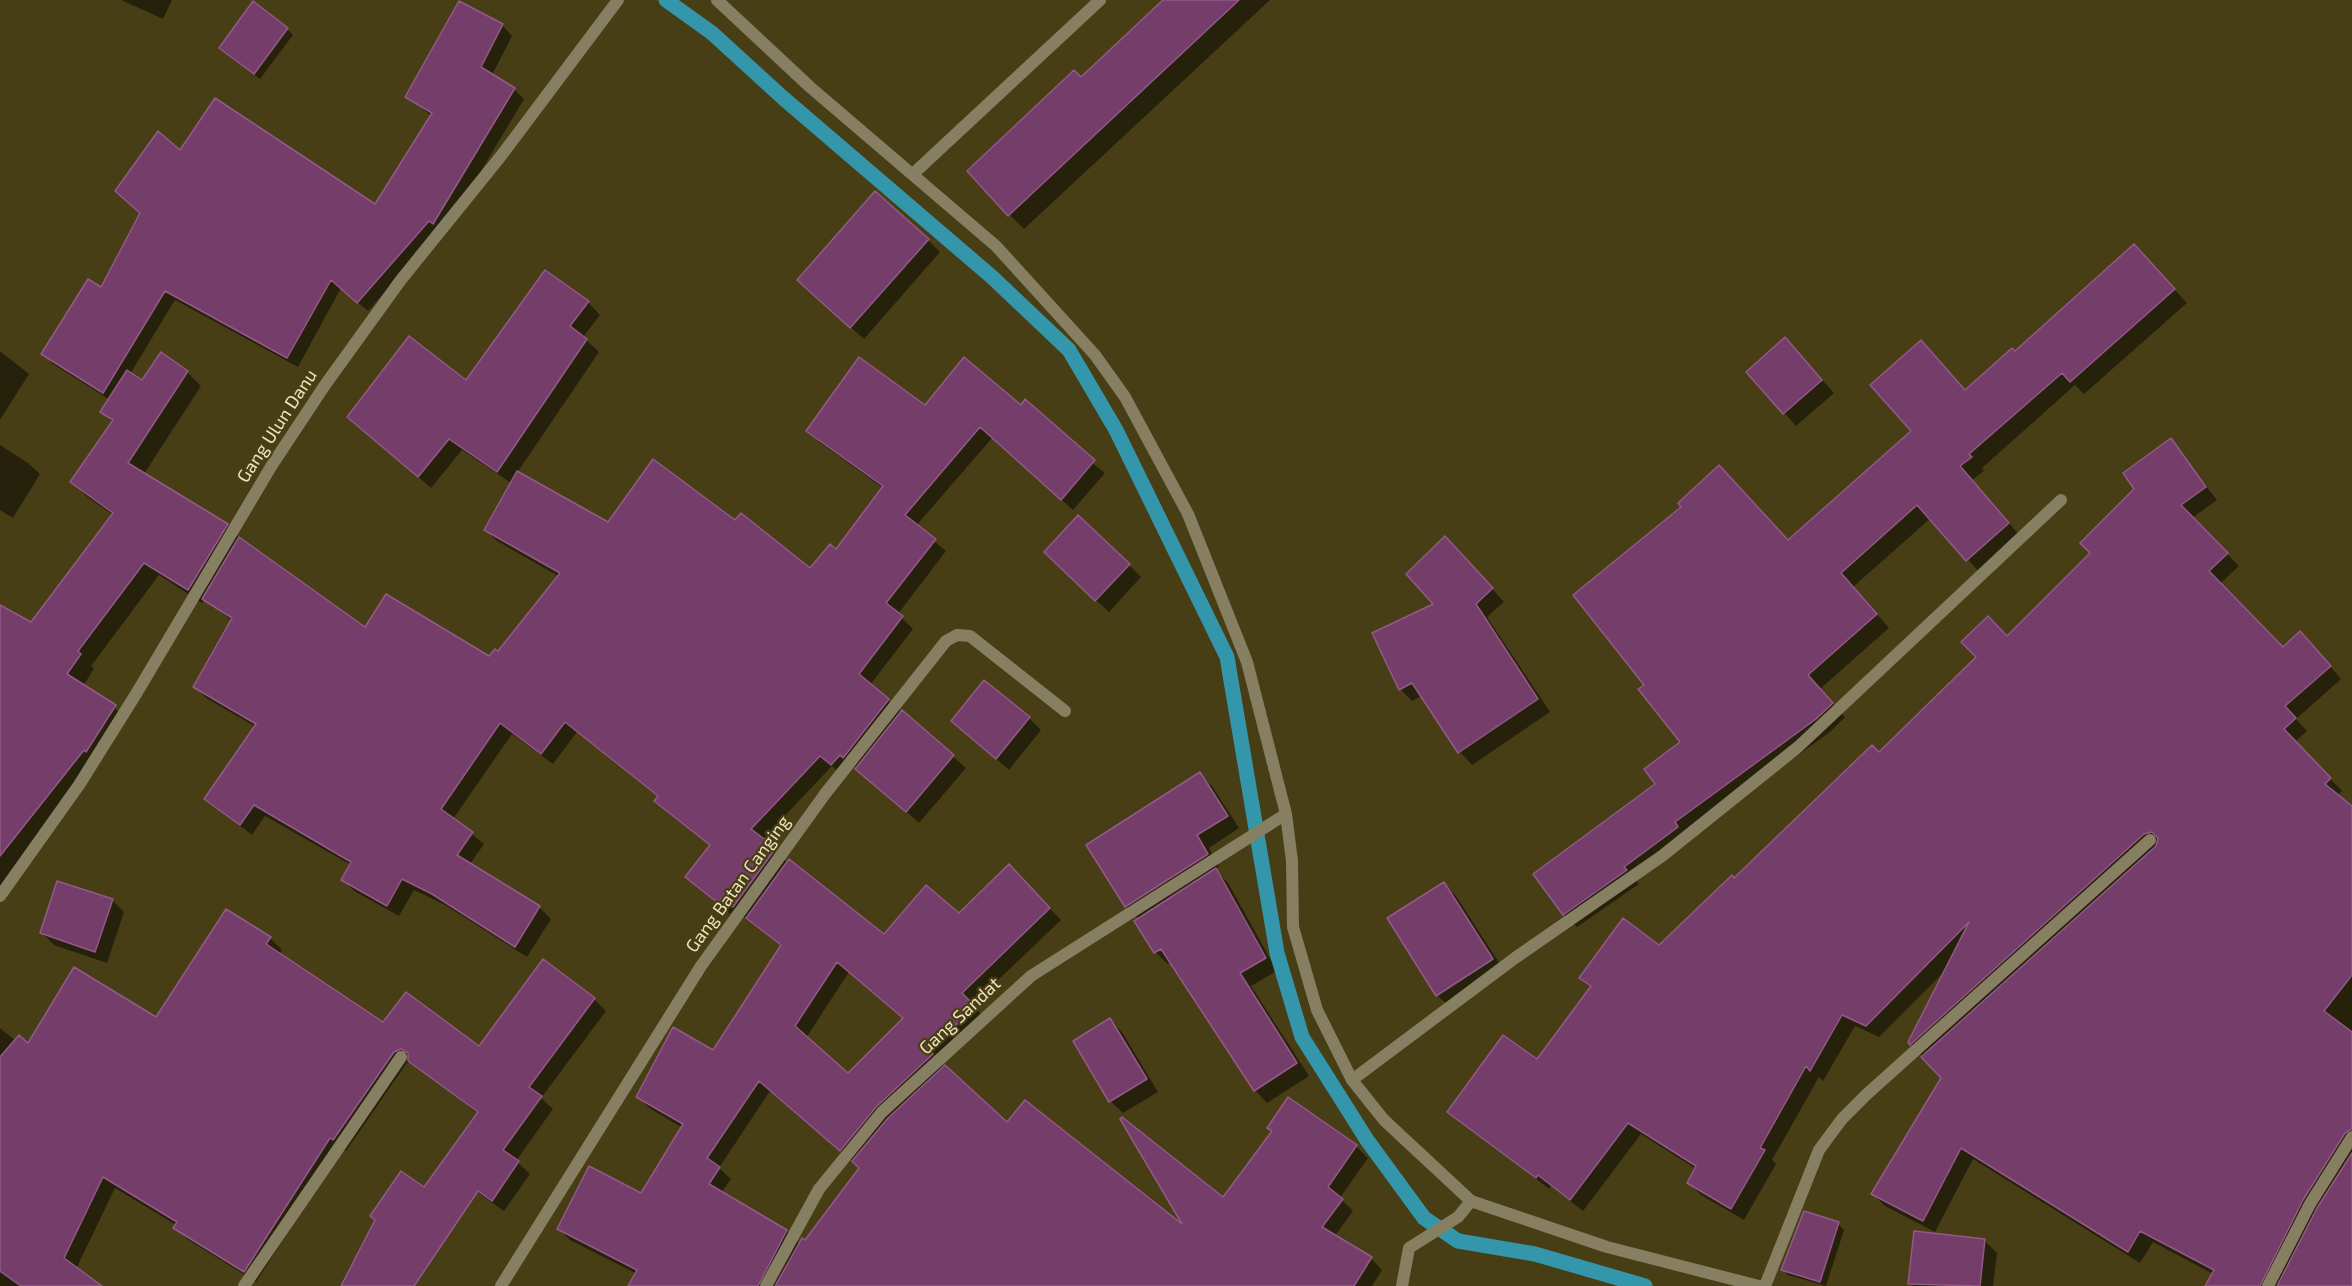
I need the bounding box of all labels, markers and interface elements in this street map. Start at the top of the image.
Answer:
street label: Gang Ulun Danu [232,365,322,487]
street label: Gang Batan Canging [681,811,795,957]
street label: Gang Sandat [915,973,1005,1059]

